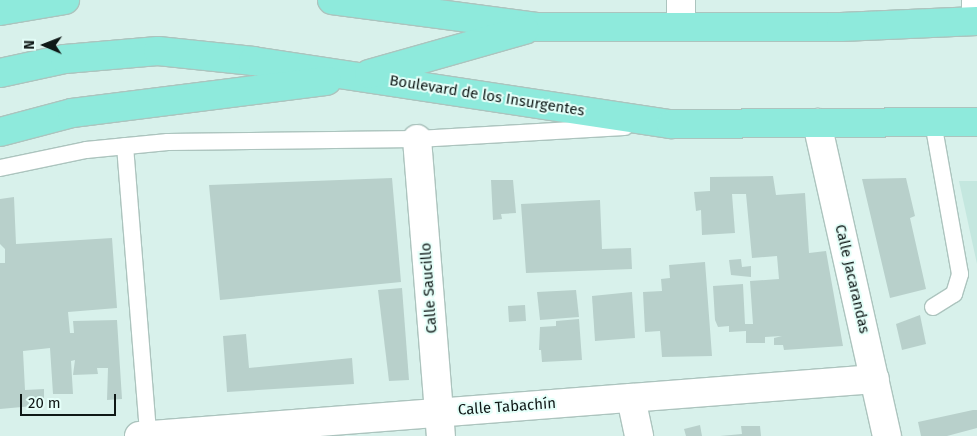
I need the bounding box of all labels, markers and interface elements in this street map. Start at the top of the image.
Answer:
north arrow [20,20,70,70]
text: N [21,40,38,50]
street label: Boulevard de los Insurgentes [388,72,586,120]
street label: Calle Jacarandas [831,223,873,335]
street label: Calle Saucillo [417,242,441,334]
scale bar [22,384,119,416]
text: 20 m [28,394,61,412]
street label: Calle Tabachín [457,395,557,419]

